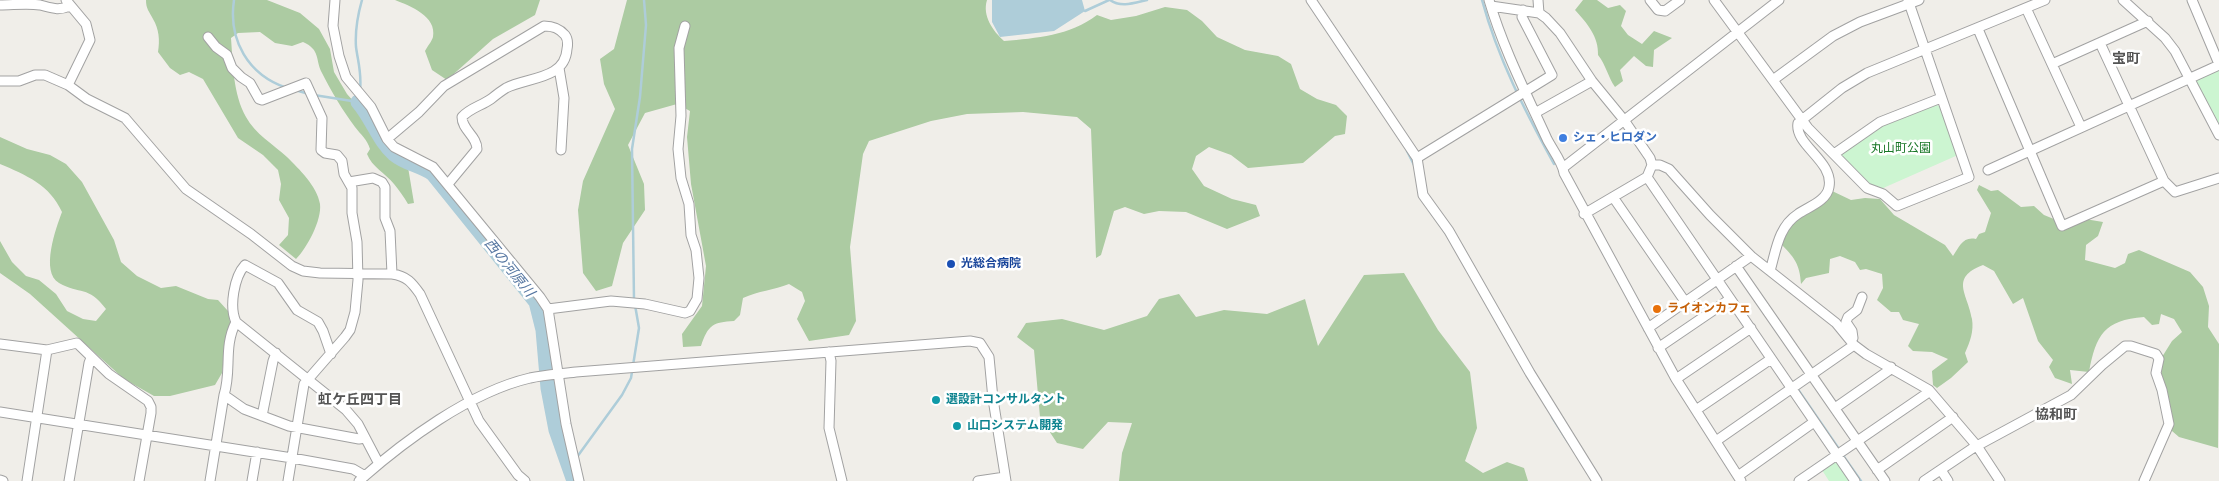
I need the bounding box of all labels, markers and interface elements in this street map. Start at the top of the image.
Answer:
district label: 宝町 [2112,51,2140,67]
place label: シェ・ヒロダン [1573,131,1657,145]
marker: シェ・ヒロダン [1557,132,1569,144]
park label: 丸山町公園 [1871,142,1931,156]
water label: 西の河原川 [480,236,538,300]
place label: 光総合病院 [961,257,1021,271]
marker: 光総合病院 [945,258,957,270]
place label: ライオンカフェ [1667,302,1751,316]
marker: ライオンカフェ [1651,303,1663,315]
district label: 虹ケ丘四丁目 [318,392,402,408]
place label: 選設計コンサルタント [946,393,1066,407]
marker: 選設計コンサルタント [930,394,942,406]
district label: 協和町 [2035,407,2077,423]
place label: 山口システム開発 [967,419,1063,433]
marker: 山口システム開発 [951,420,963,432]

